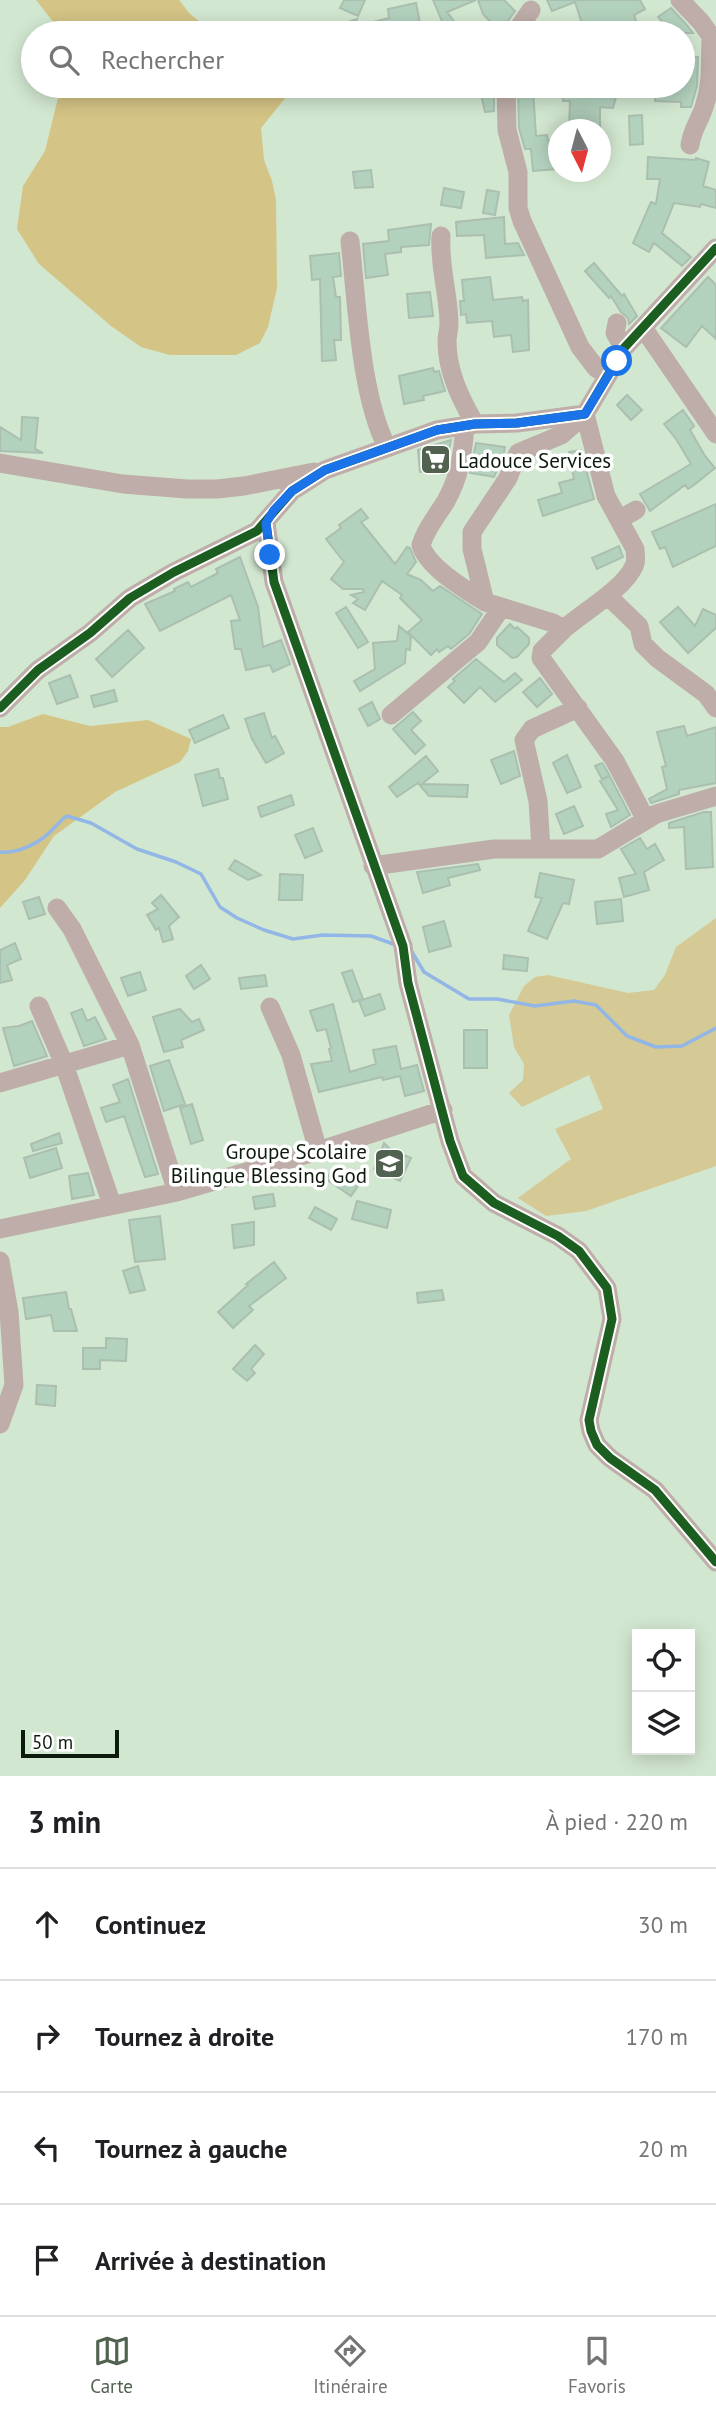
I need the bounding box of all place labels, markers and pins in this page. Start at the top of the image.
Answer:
supermarket icon: Ladouce Services [418,443,452,477]
place label: Ladouce Services [458,447,611,474]
place label: Groupe Scolaire Bilingue Blessing God [171,1138,367,1189]
school or university icon: Groupe Scolaire Bilingue Blessing God [373,1146,407,1180]

